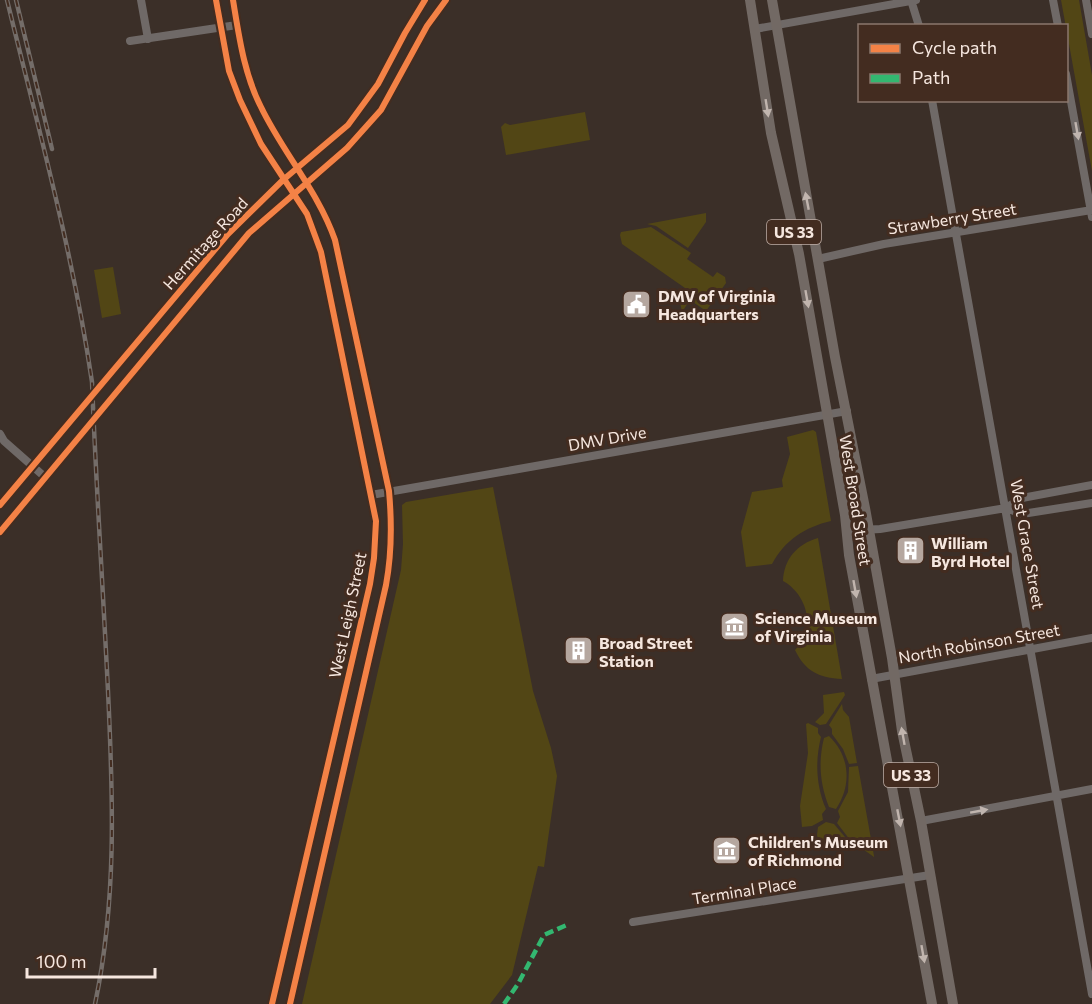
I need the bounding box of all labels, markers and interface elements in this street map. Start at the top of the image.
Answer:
legend [858,24,1068,102]
text: Cycle path [912,36,997,58]
text: Path [912,66,950,88]
one-way arrow [763,99,772,118]
one-way arrow [1073,122,1082,141]
one-way arrow [802,191,811,210]
street label: Hermitage Road [159,193,251,293]
street label: Strawberry Street [886,198,1018,238]
road number: US 33 [767,220,821,244]
place label: DMV of Virginia Headquarters [658,286,775,323]
public building icon: DMV of Virginia Headquarters [621,288,653,320]
one-way arrow [803,289,812,308]
street label: DMV Drive [567,422,647,454]
street label: West Broad Street [836,433,876,567]
street label: West Grace Street [1007,478,1049,611]
place label: William Byrd Hotel [931,533,1010,570]
building icon: William Byrd Hotel [894,535,926,567]
street label: West Leigh Street [324,550,370,680]
one-way arrow [851,579,860,598]
place label: Science Museum of Virginia [755,608,877,645]
museum icon: Science Museum of Virginia [718,610,750,642]
street label: North Robinson Street [897,619,1062,667]
place label: Broad Street Station [599,633,693,670]
building icon: Broad Street Station [562,635,594,667]
one-way arrow [898,726,907,745]
road number: US 33 [884,763,938,787]
one-way arrow [969,806,988,815]
one-way arrow [895,809,904,828]
place label: Children's Museum of Richmond [748,832,888,869]
museum icon: Children's Museum of Richmond [711,834,743,866]
street label: Terminal Place [690,872,798,908]
scale bar [27,941,154,979]
one-way arrow [919,944,928,963]
text: 100 m [36,950,86,972]

